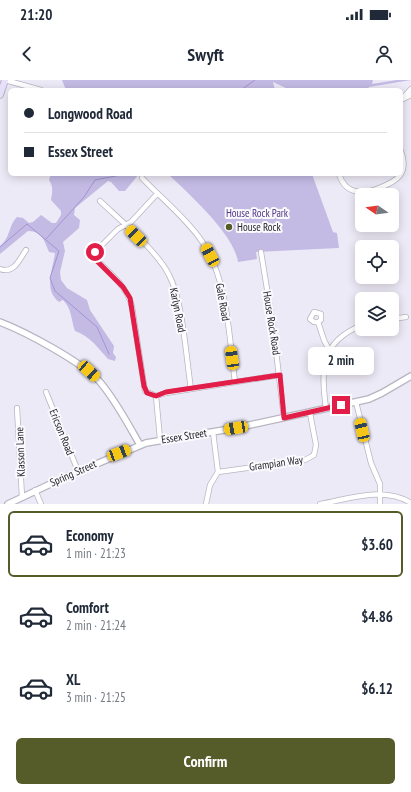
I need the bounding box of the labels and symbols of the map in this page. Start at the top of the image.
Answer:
north arrow [355,188,399,232]
park label: House Rock Park [226,206,289,220]
place label: House Rock [237,220,282,234]
marker: House Rock [224,222,234,232]
car [123,223,149,249]
car [199,242,221,268]
route start [86,243,104,261]
street label: Gale Road [213,282,233,322]
street label: Karlyn Road [167,286,189,334]
street label: House Rock Road [260,290,284,356]
car [224,345,240,371]
callout: 2 min [308,347,374,375]
car [76,359,102,383]
route end [332,396,350,414]
street label: Ericson Road [46,407,78,457]
car [353,417,371,443]
car [223,420,249,436]
street label: Essex Street [160,425,208,447]
street label: Klasson Lane [12,426,28,477]
car [106,443,132,463]
street label: Grampian Way [248,452,305,474]
street label: Spring Street [48,457,98,489]

